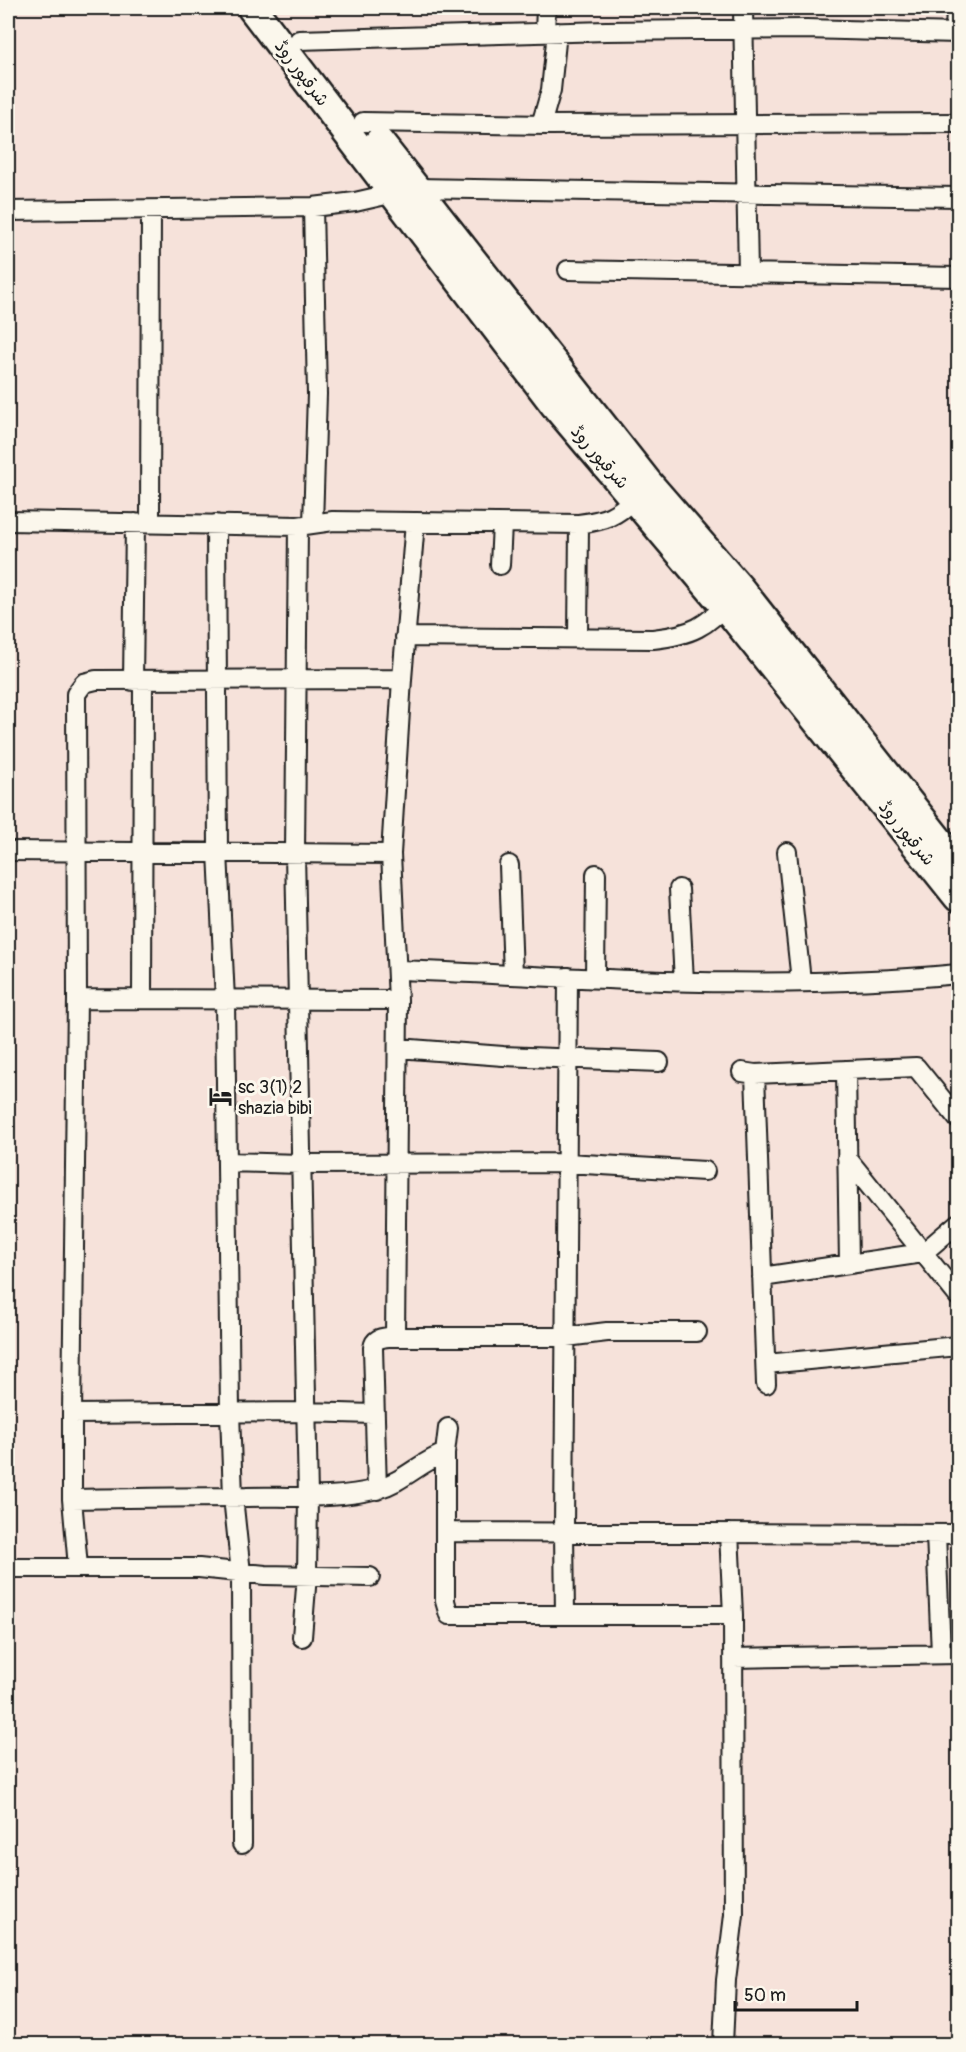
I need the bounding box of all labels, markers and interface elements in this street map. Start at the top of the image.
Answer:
street label: شرقپور روڈ [269,36,334,111]
street label: شرقپور روڈ [566,421,634,494]
street label: شرقپور روڈ [873,796,940,871]
place label: sc 3(1) 2 shazia bibi [238,1076,312,1120]
hotel icon: sc 3(1) 2 shazia bibi [207,1084,233,1110]
scale bar [735,1974,856,2012]
text: 50 m [744,1984,786,2007]

